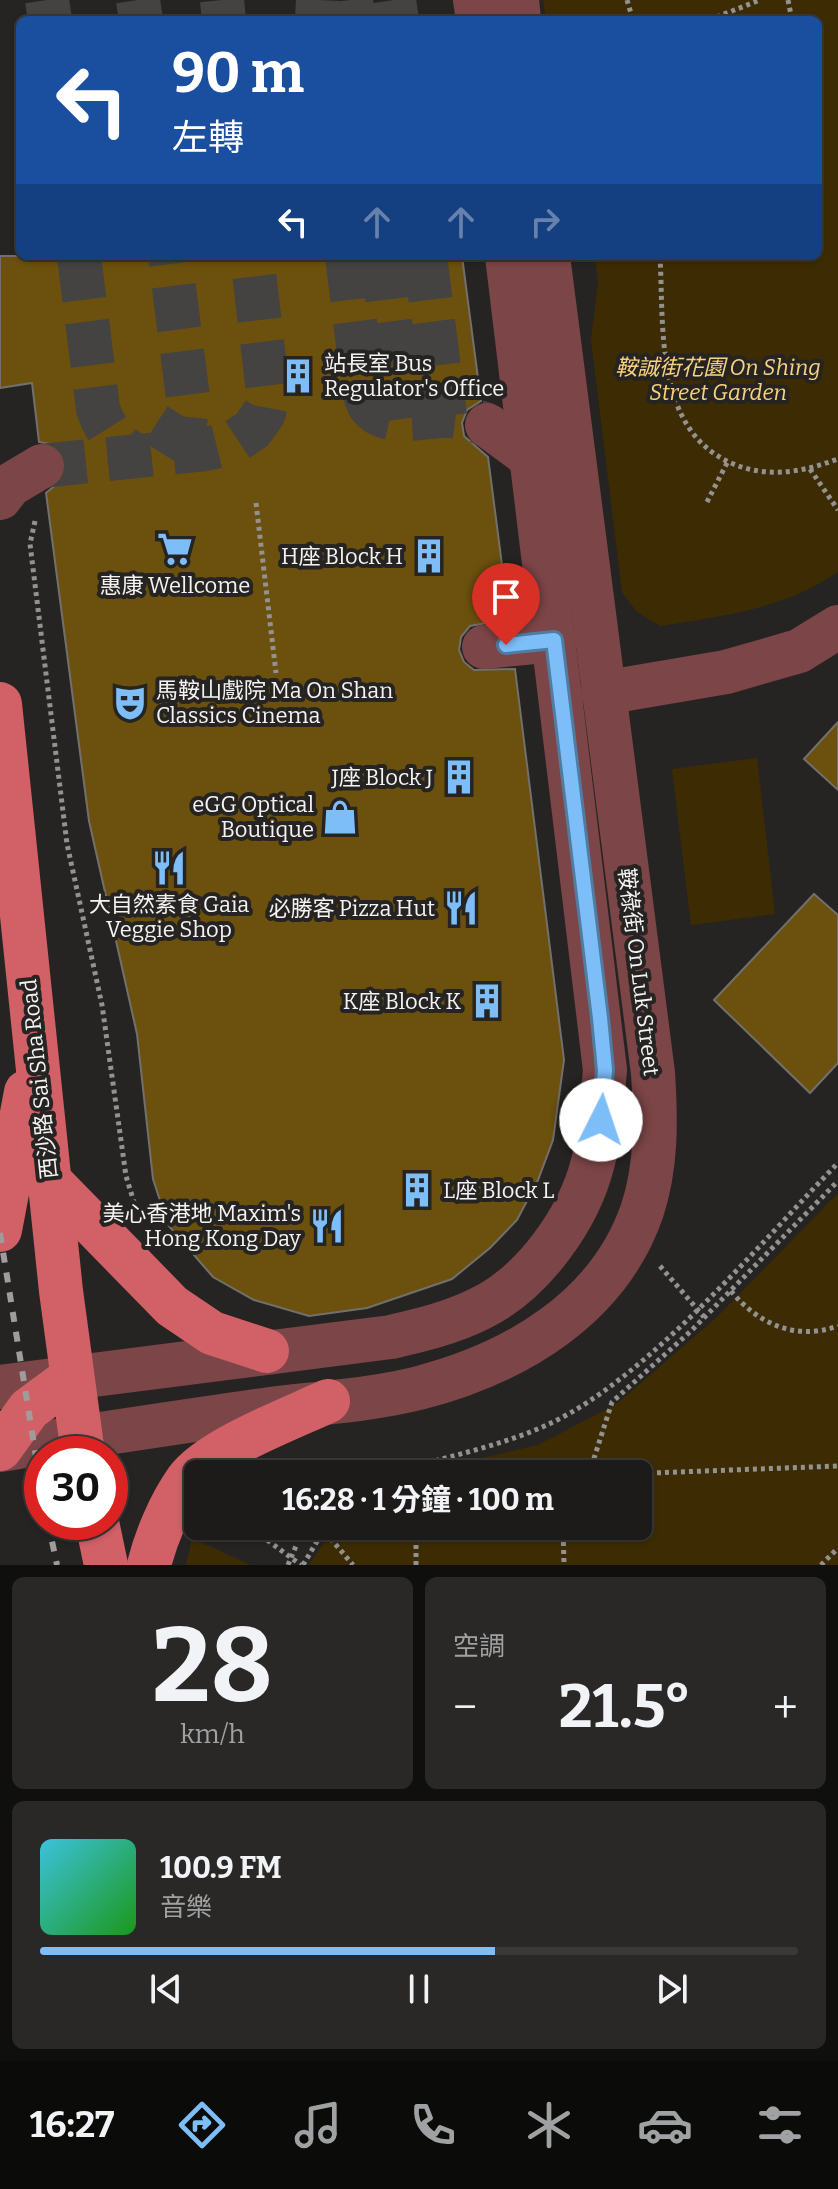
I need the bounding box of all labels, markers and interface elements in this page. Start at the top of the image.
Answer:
text: 90 m [172,40,304,107]
icon: left [40,48,144,152]
text: 左轉 [172,116,244,160]
icon: left [271,200,315,244]
icon: ahead [355,200,399,244]
icon: ahead [439,200,483,244]
icon: right [523,200,567,244]
place label: 站長室 Bus Regulator's Office [324,350,504,402]
park label: 鞍誠街花園 On Shing Street Garden [615,354,821,406]
building icon: 站長室 Bus Regulator's Office [279,357,317,395]
supermarket icon: 惠康 Wellcome [156,530,194,568]
building icon: H座 Block H [410,537,448,575]
place label: H座 Block H [281,543,403,570]
pin [472,563,540,645]
place label: 惠康 Wellcome [100,572,250,599]
icon: arrive [484,575,528,619]
place label: 馬鞍山戲院 Ma On Shan Classics Cinema [156,677,393,729]
theatre icon: 馬鞍山戲院 Ma On Shan Classics Cinema [111,684,149,722]
building icon: J座 Block J [440,758,478,796]
place label: J座 Block J [330,764,433,791]
place label: eGG Optical Boutique [192,791,314,843]
shop icon: eGG Optical Boutique [321,798,359,836]
restaurant icon: 大自然素食 Gaia Veggie Shop [150,849,188,887]
street label: 鞍祿街 On Luk Street [613,867,665,1077]
restaurant icon: 必勝客 Pizza Hut [442,889,480,927]
place label: 大自然素食 Gaia Veggie Shop [89,891,249,943]
place label: 必勝客 Pizza Hut [268,895,435,922]
street label: 西沙路 Sai Sha Road [15,978,63,1180]
building icon: K座 Block K [468,982,506,1020]
place label: K座 Block K [343,988,461,1015]
position arrow [559,1078,643,1162]
building icon: L座 Block L [398,1171,436,1209]
place label: L座 Block L [443,1177,554,1204]
place label: 美心香港地 Maxim's Hong Kong Day [103,1200,301,1252]
restaurant icon: 美心香港地 Maxim's Hong Kong Day [308,1207,346,1245]
speed limit sign: 30 [24,1436,128,1540]
text: 16:28 · 1 分鐘 · 100 m [282,1482,554,1518]
text: 28 [152,1604,273,1729]
text: 空調 [453,1631,505,1662]
text: 21.5° [559,1671,691,1743]
text: − [453,1681,477,1734]
text: + [773,1681,798,1734]
text: km/h [180,1719,245,1750]
text: 100.9 FM [160,1850,282,1886]
text: 音樂 [160,1892,212,1923]
icon: previous [144,1967,188,2011]
icon: pause [397,1967,441,2011]
icon: next [650,1967,694,2011]
icon: directions [174,2097,230,2153]
icon: music [290,2097,346,2153]
icon: phone [405,2097,461,2153]
icon: climate [521,2097,577,2153]
icon: car [637,2097,693,2153]
icon: filters [752,2097,808,2153]
text: 16:27 [30,2103,114,2147]

